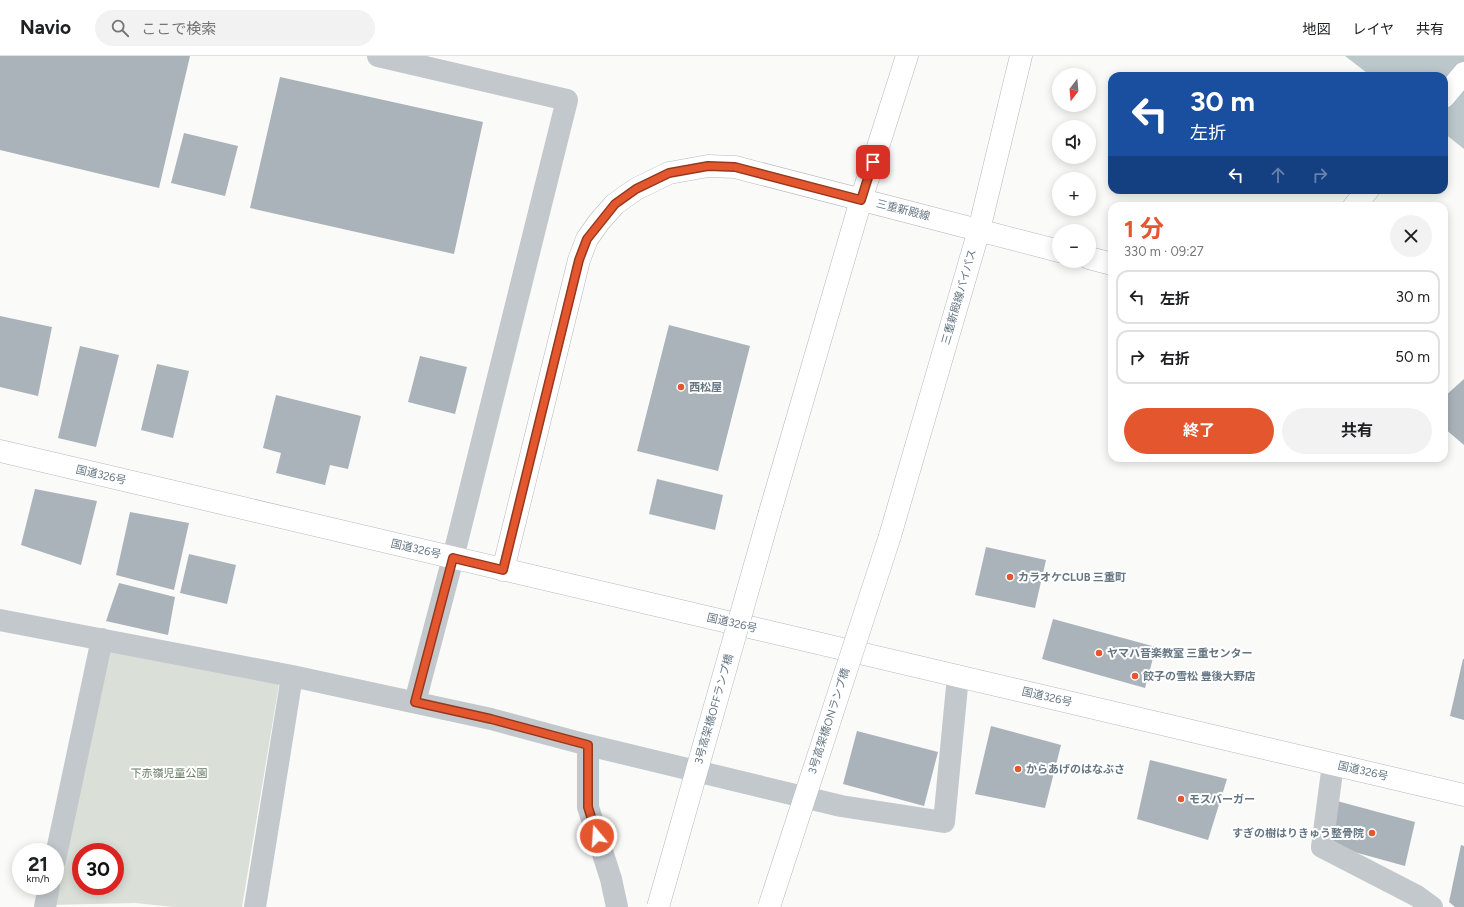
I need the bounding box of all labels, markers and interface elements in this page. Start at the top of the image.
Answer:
search box [95,10,375,46]
text: Navio [20,16,71,39]
icon: search [109,17,131,39]
text: ここで検索 [141,20,216,38]
text: 地図 [1302,21,1330,38]
text: レイヤ [1352,21,1394,38]
text: 共有 [1416,21,1444,38]
north arrow [1052,68,1096,112]
map controls [1052,68,1096,268]
text: 30 m [1190,84,1255,118]
icon: left [1124,88,1176,140]
button: sound [1052,120,1096,164]
text: 左折 [1190,122,1226,144]
pin [856,145,890,179]
icon: arrive [862,151,884,173]
icon: left [1225,164,1247,186]
icon: ahead [1267,164,1289,186]
icon: right [1309,164,1331,186]
button: + [1052,172,1096,216]
street label: 三重新殿線 [875,197,931,223]
text: 1 分 [1124,214,1164,243]
button: close [1390,215,1432,257]
button: − [1052,224,1096,268]
text: 330 m · 09:27 [1124,244,1204,259]
street label: 三重新殿線バイパス [939,248,979,346]
icon: left [1126,286,1148,308]
text: 30 m [1396,288,1430,306]
text: 左折 [1160,290,1190,308]
icon: right [1126,346,1148,368]
text: 50 m [1395,348,1430,366]
text: 右折 [1160,350,1190,368]
place label: 西松屋 [689,381,722,394]
marker: 西松屋 [676,382,686,392]
button: 終了 [1124,408,1274,454]
button: 共有 [1282,408,1432,454]
street label: 国道326号 [75,463,127,487]
street label: 国道326号 [390,537,442,561]
place label: カラオケCLUB 三重町 [1018,571,1126,584]
marker: カラオケCLUB 三重町 [1005,572,1015,582]
street label: 国道326号 [706,611,758,635]
place label: ヤマハ音楽教室 三重センター [1107,647,1253,660]
marker: ヤマハ音楽教室 三重センター [1094,648,1104,658]
street label: 3号高架橋OFFランプ橋 [692,652,736,766]
street label: 3号高架橋ONランプ橋 [806,666,852,776]
place label: 餃子の雪松 豊後大野店 [1143,670,1256,683]
marker: 餃子の雪松 豊後大野店 [1130,671,1140,681]
street label: 国道326号 [1021,685,1073,709]
street label: 国道326号 [1337,759,1389,783]
place label: からあげのはなぶさ [1026,763,1125,776]
marker: からあげのはなぶさ [1013,764,1023,774]
park label: 下赤嶺児童公園 [131,767,208,780]
place label: モスバーガー [1189,793,1255,806]
marker: モスバーガー [1176,794,1186,804]
position arrow [576,815,618,857]
place label: すぎの樹はりきゅう整骨院 [1232,827,1364,840]
marker: すぎの樹はりきゅう整骨院 [1367,828,1377,838]
speed limit sign: 30 [72,843,124,895]
text: 21 [28,852,48,876]
text: km/h [27,872,49,885]

